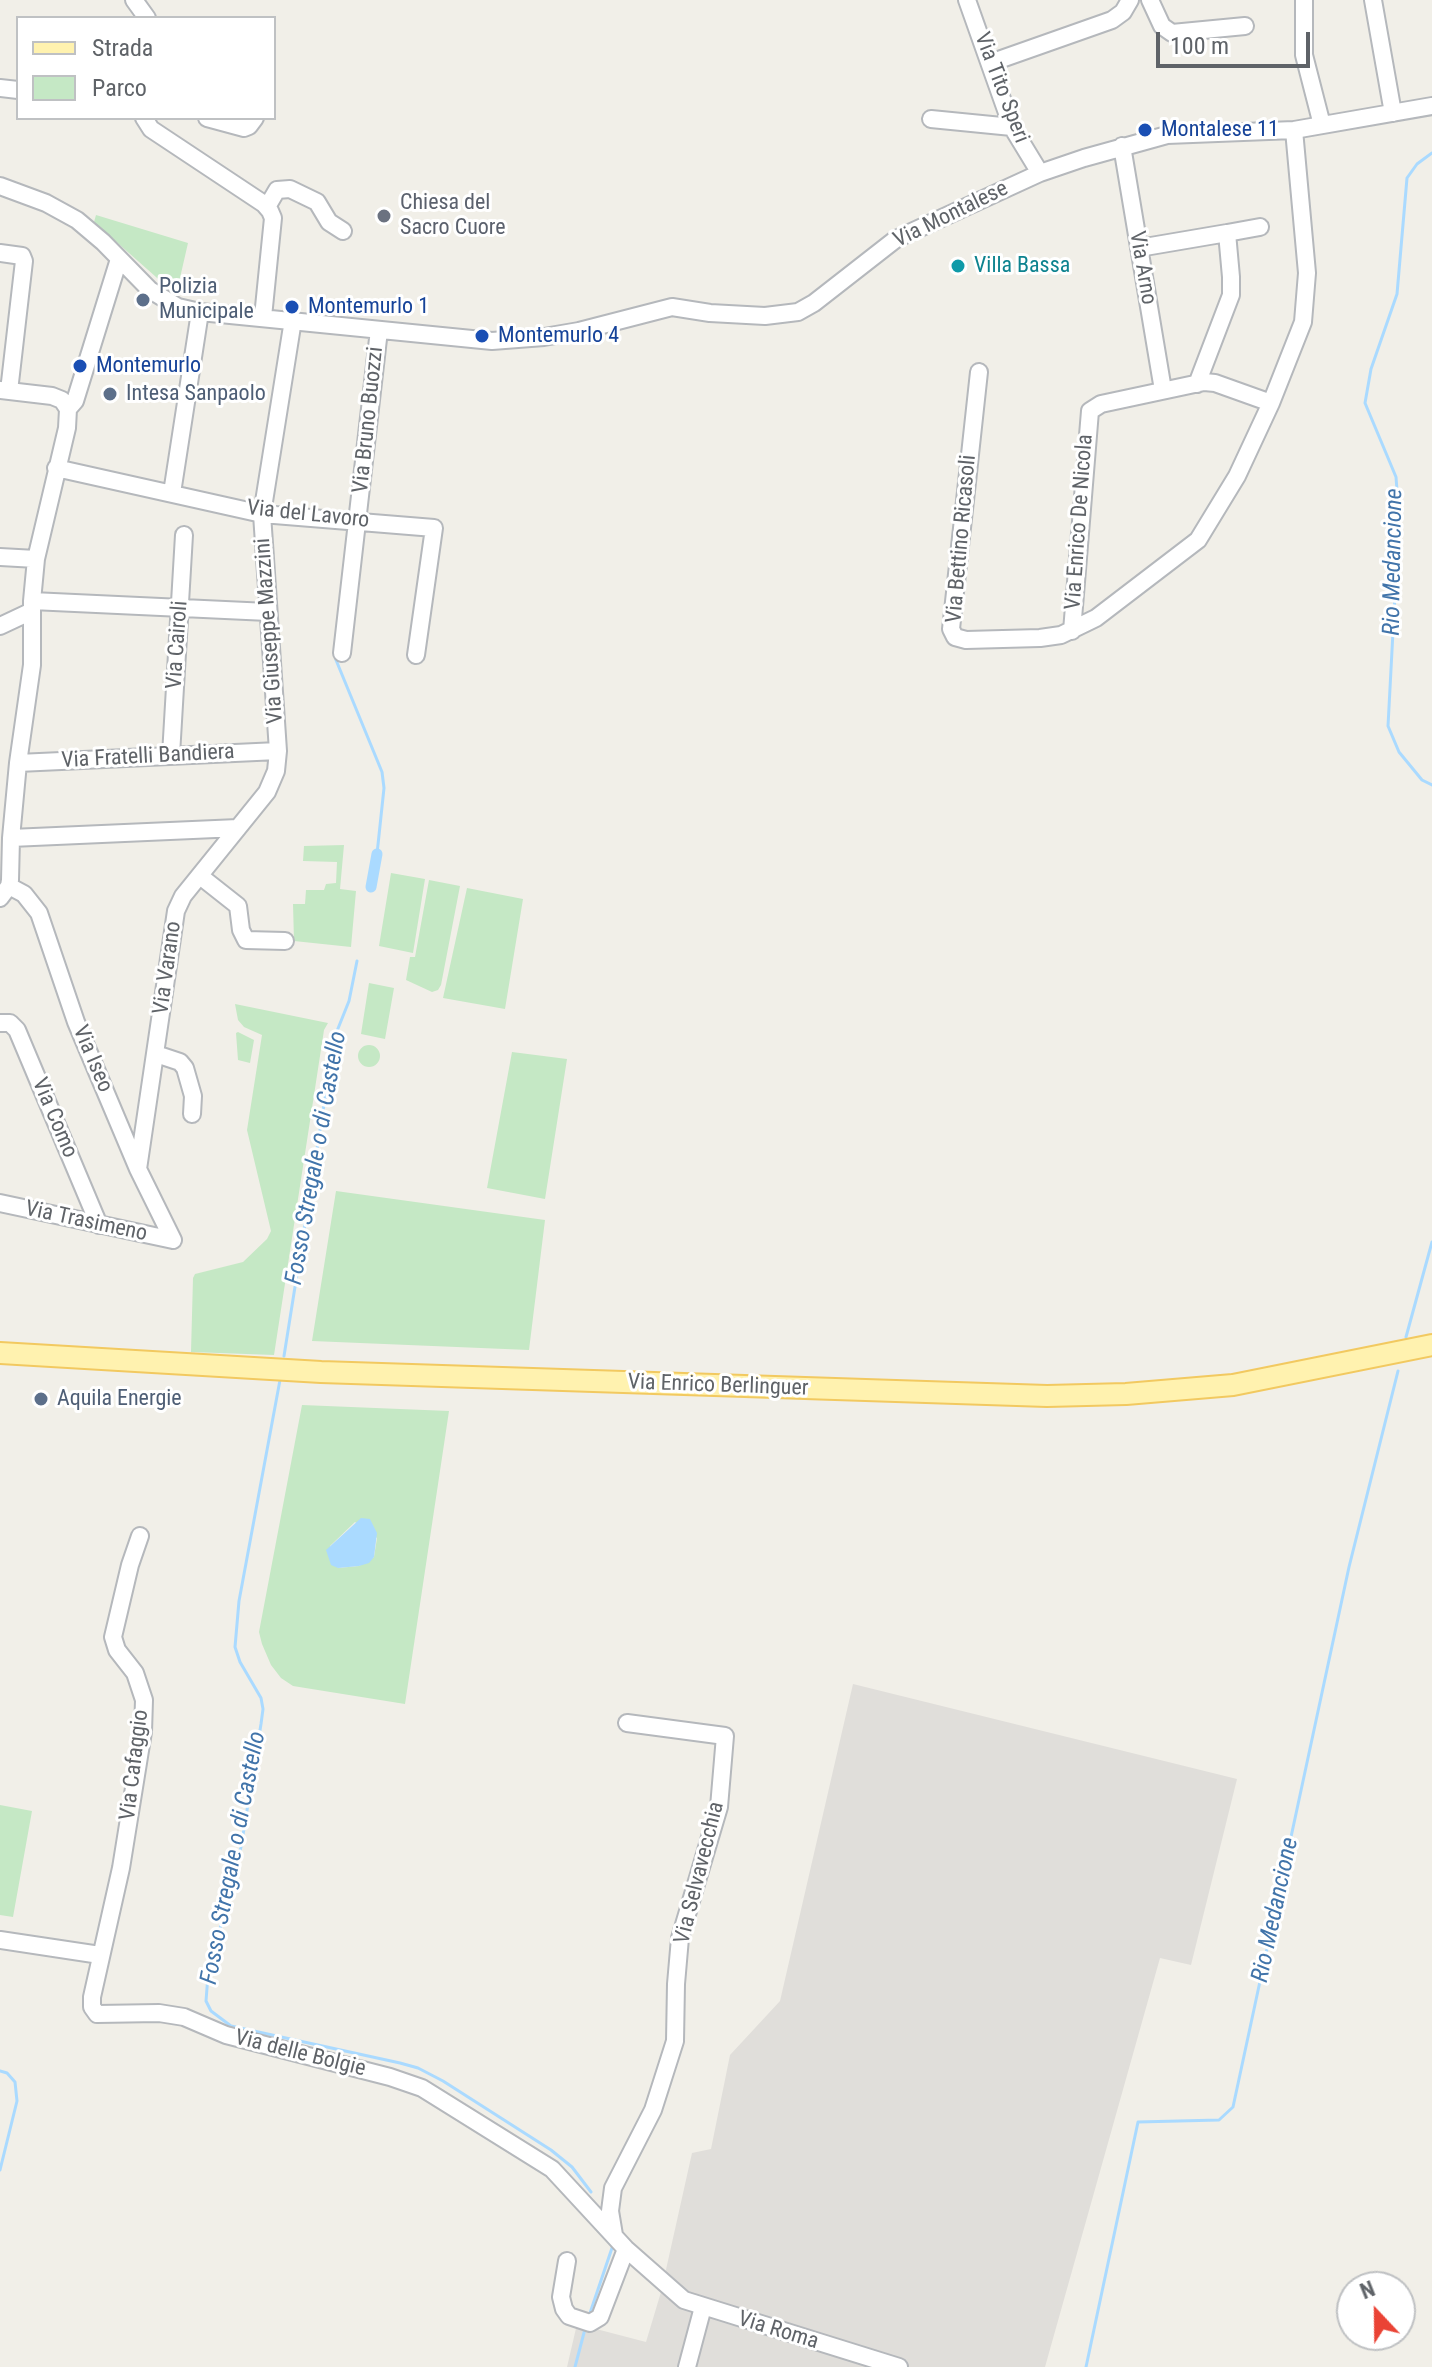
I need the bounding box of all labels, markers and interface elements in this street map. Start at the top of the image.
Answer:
legend [16,16,276,120]
scale bar [1160,16,1314,66]
street label: Via Tito Speri [968,29,1034,147]
text: 100 m [1170,32,1229,60]
text: Strada [92,34,153,62]
text: Parco [92,74,147,102]
place label: Montalese 11 [1161,117,1279,143]
marker: Montalese 11 [1136,121,1154,139]
street label: Via Montalese [889,176,1013,254]
place label: Chiesa del Sacro Cuore [400,190,506,242]
marker: Chiesa del Sacro Cuore [375,207,393,225]
street label: Via Arno [1123,229,1161,307]
place label: Villa Bassa [974,253,1070,279]
marker: Villa Bassa [949,257,967,275]
place label: Polizia Municipale [159,274,254,326]
marker: Polizia Municipale [134,291,152,309]
place label: Montemurlo 1 [308,294,429,320]
marker: Montemurlo 1 [283,298,301,316]
place label: Montemurlo 4 [498,323,619,349]
marker: Montemurlo 4 [473,327,491,345]
street label: Via Bruno Buozzi [348,346,390,494]
place label: Montemurlo [96,353,201,379]
marker: Montemurlo [71,357,89,375]
place label: Intesa Sanpaolo [126,381,266,407]
marker: Intesa Sanpaolo [101,385,119,403]
street label: Via Enrico De Nicola [1061,433,1099,611]
street label: Via Bettino Ricasoli [941,454,983,624]
water label: Rio Medancione [1378,488,1410,636]
street label: Via del Lavoro [245,495,371,535]
street label: Via Giuseppe Mazzini [250,537,290,725]
street label: Via Cairoli [162,600,194,690]
street label: Via Fratelli Bandiera [61,739,235,775]
street label: Via Varano [148,920,188,1016]
street label: Via Iseo [66,1022,118,1096]
water label: Fosso Stregale o di Castello [281,1029,353,1287]
street label: Via Como [25,1074,83,1162]
street label: Via Trasimeno [23,1196,149,1248]
street label: Via Enrico Berlinguer [627,1370,809,1402]
place label: Aquila Energie [57,1386,182,1412]
marker: Aquila Energie [32,1390,50,1408]
street label: Via Cafaggio [115,1708,155,1822]
water label: Fosso Stregale o di Castello [195,1729,273,1987]
street label: Via Selvavecchia [670,1799,730,1947]
water label: Rio Medancione [1247,1835,1305,1985]
street label: Via delle Bolgie [232,2025,368,2083]
north arrow [1336,2271,1416,2351]
text: N [1357,2276,1378,2304]
street label: Via Roma [735,2306,821,2356]

